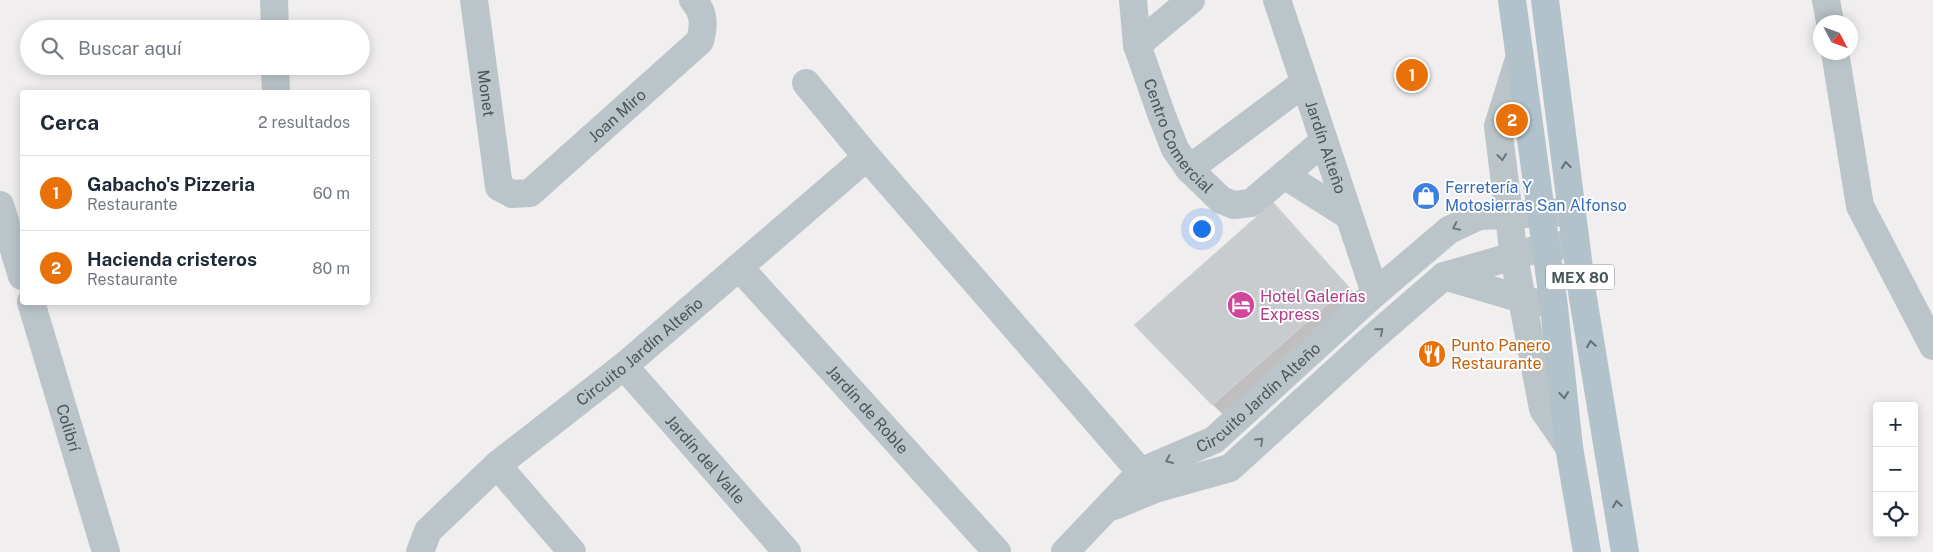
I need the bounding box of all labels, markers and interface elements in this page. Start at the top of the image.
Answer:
north arrow [1813,15,1858,60]
search box [20,20,370,75]
icon: search [38,34,66,62]
text: Buscar aquí [78,37,182,59]
pin: 1 [1396,56,1428,94]
street label: Monet [474,68,499,118]
street label: Centro Comercial [1140,76,1218,197]
street label: Joan Miro [584,85,650,146]
street label: Jardín Alteño [1302,98,1351,196]
pin: 2 [1496,101,1528,139]
text: Cerca [40,110,99,135]
text: 2 resultados [258,113,350,132]
one-way arrow [1496,153,1507,161]
one-way arrow [1561,161,1572,169]
text: Gabacho's Pizzeria [87,173,255,195]
place label: Ferretería Y Motosierras San Alfonso [1445,178,1627,215]
shop icon: Ferretería Y Motosierras San Alfonso [1411,181,1441,211]
text: 1 [53,184,59,203]
text: 60 m [313,184,350,203]
text: Restaurante [87,195,178,214]
your location [1189,216,1215,242]
one-way arrow [1452,221,1461,231]
text: Hacienda cristeros [87,248,257,270]
text: 2 [51,259,61,278]
text: 80 m [312,259,350,278]
road number: MEX 80 [1546,264,1614,290]
text: Restaurante [87,270,178,289]
place label: Hotel Galerías Express [1260,287,1366,324]
hotel icon: Hotel Galerías Express [1226,290,1256,320]
street label: Circuito Jardín Alteño [572,293,706,409]
one-way arrow [1375,328,1384,337]
place label: Punto Panero Restaurante [1451,336,1551,373]
street label: Circuito Jardín Alteño [1193,338,1324,456]
restaurant icon: Punto Panero Restaurante [1417,339,1447,369]
one-way arrow [1586,339,1596,348]
street label: Jardín de Roble [823,361,913,458]
one-way arrow [1558,392,1569,400]
street label: Colibrí [53,401,85,455]
map controls [1873,402,1918,537]
button: + [1873,402,1918,447]
street label: Jardín del Valle [662,411,750,508]
one-way arrow [1255,438,1264,447]
button: − [1873,447,1918,492]
one-way arrow [1165,454,1173,464]
button: locate [1873,492,1918,537]
one-way arrow [1612,500,1623,508]

